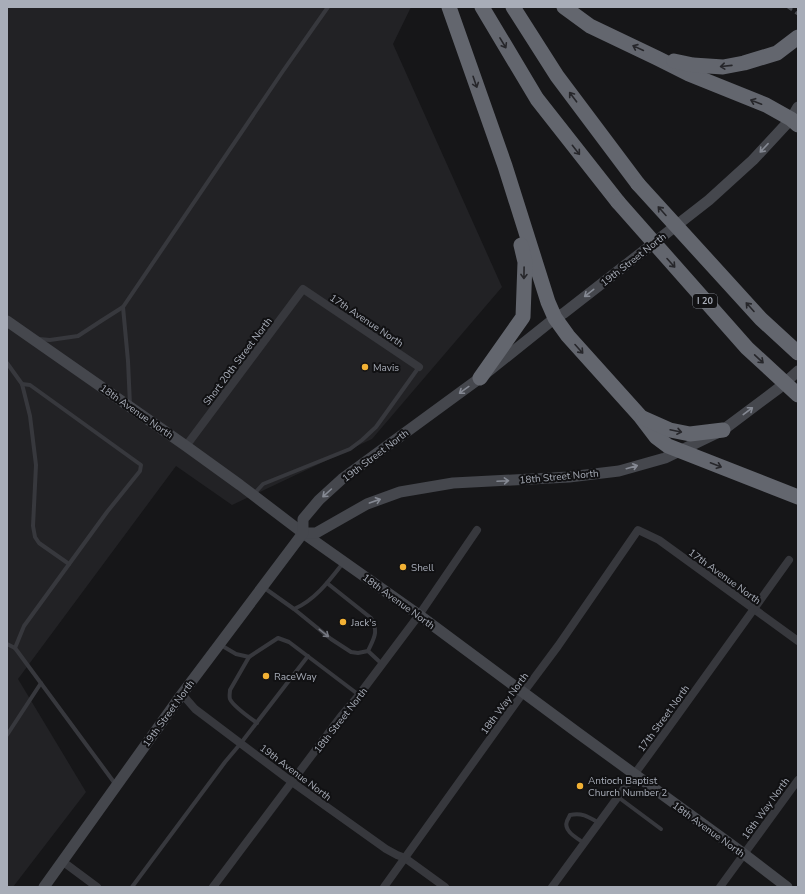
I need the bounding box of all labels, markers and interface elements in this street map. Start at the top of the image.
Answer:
one-way arrow [500,37,508,49]
one-way arrow [632,44,644,51]
one-way arrow [720,62,733,70]
one-way arrow [472,75,480,87]
one-way arrow [568,91,577,102]
one-way arrow [751,97,763,105]
one-way arrow [760,143,769,153]
one-way arrow [572,144,581,155]
one-way arrow [657,206,667,216]
street label: 19th Street North [598,230,669,290]
one-way arrow [667,258,676,268]
one-way arrow [521,266,528,279]
one-way arrow [583,289,594,297]
street label: 17th Avenue North [327,291,406,351]
road number: I 20 [693,294,717,308]
one-way arrow [745,302,755,312]
street label: Short 20th Street North [200,315,276,409]
one-way arrow [575,343,584,354]
one-way arrow [754,354,764,364]
place label: Mavis [373,361,399,375]
marker: Mavis [360,362,370,372]
street label: 18th Avenue North [97,381,176,442]
one-way arrow [459,385,470,394]
one-way arrow [742,407,753,416]
street label: 19th Street North [340,426,412,485]
one-way arrow [669,428,682,436]
one-way arrow [709,462,721,470]
one-way arrow [625,463,638,470]
street label: 18th Street North [519,467,599,487]
one-way arrow [496,477,509,484]
one-way arrow [322,488,332,498]
one-way arrow [369,497,382,504]
street label: 17th Avenue North [685,546,763,608]
place label: Shell [411,561,434,575]
marker: Shell [398,562,408,572]
street label: 18th Avenue North [359,571,437,633]
place label: Jack's [350,616,376,630]
marker: Jack's [338,617,348,627]
one-way arrow [319,629,330,638]
place label: RaceWay [274,670,318,684]
street label: 18th Way North [478,670,532,737]
marker: RaceWay [261,671,271,681]
street label: 19th Street North [140,677,198,750]
street label: 17th Street North [635,682,693,755]
street label: 18th Street North [311,685,371,756]
street label: 19th Avenue North [257,741,334,804]
place label: Antioch Baptist Church Number 2 [588,774,667,800]
street label: 16th Way North [739,775,793,842]
marker: Antioch Baptist Church Number 2 [575,781,585,791]
street label: 18th Avenue North [669,799,747,861]

